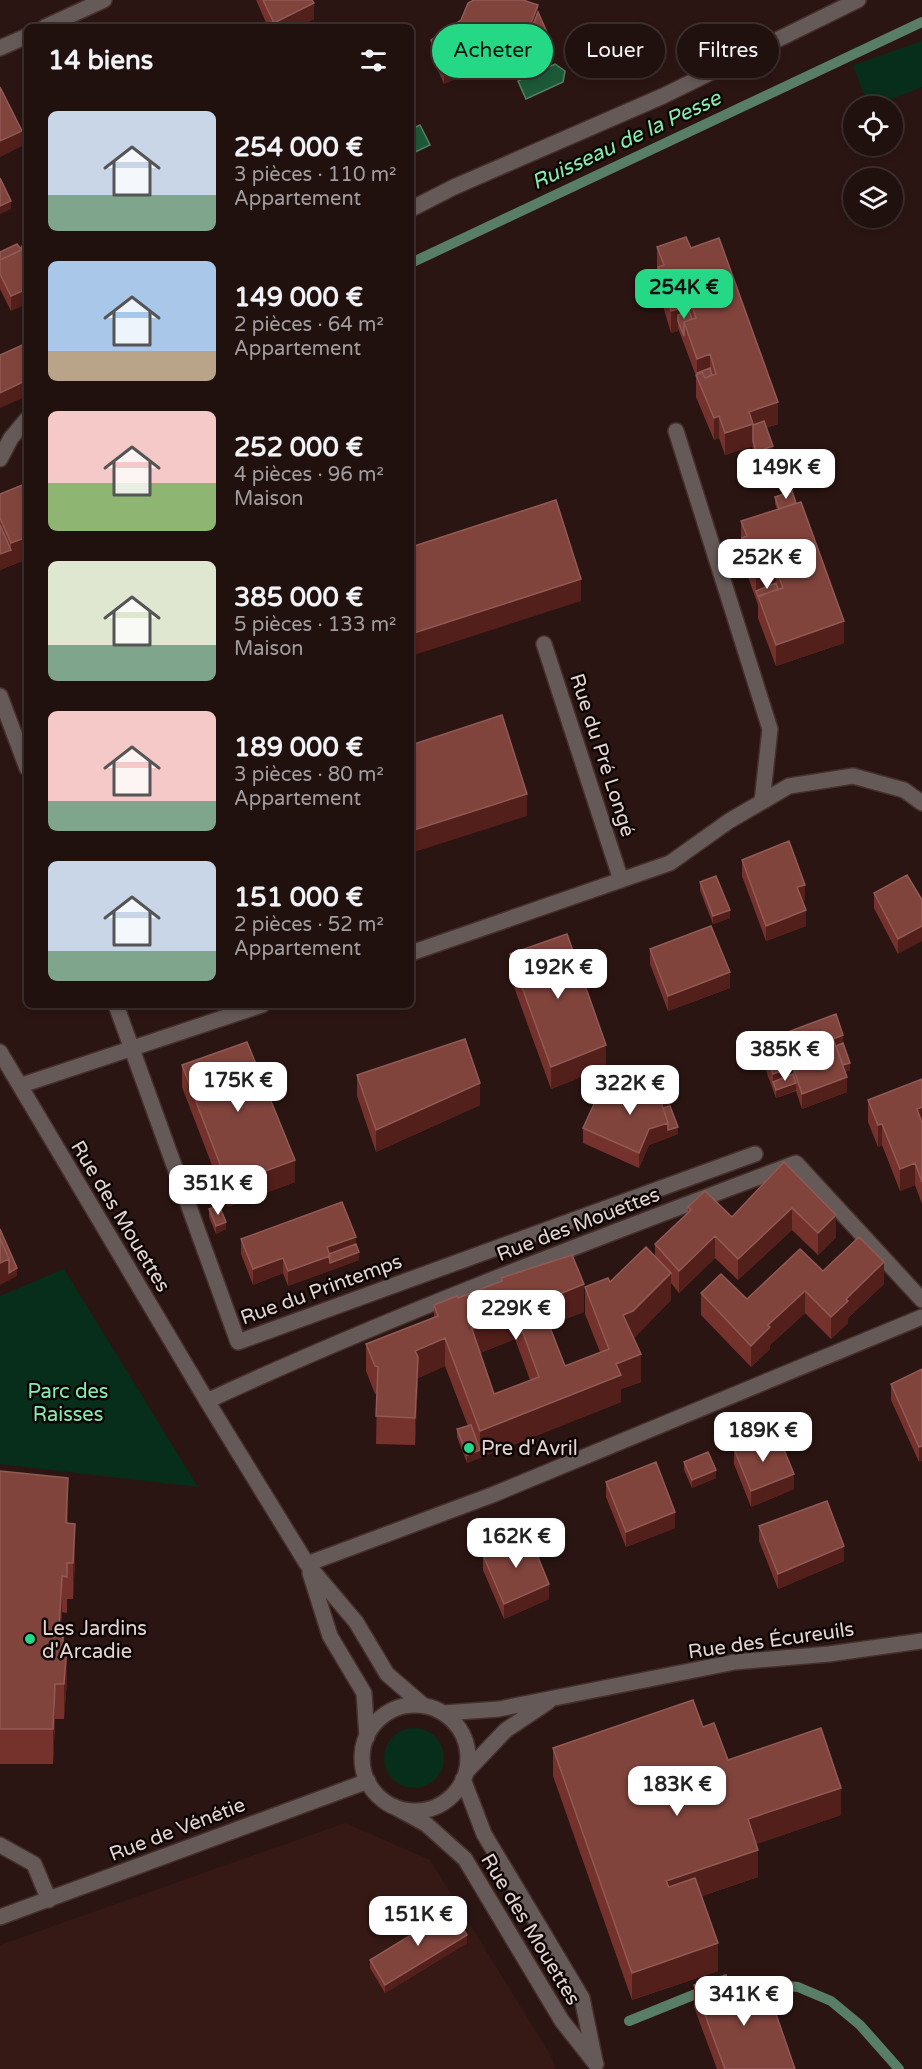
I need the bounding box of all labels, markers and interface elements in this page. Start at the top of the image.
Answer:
chip: Acheter [432,24,553,78]
chip: Louer [565,24,665,78]
chip: Filtres [677,24,779,78]
icon: filters [357,44,390,77]
text: 14 biens [48,45,153,76]
water label: Ruisseau de la Pesse [528,85,726,195]
map controls [843,96,903,228]
button: locate [843,96,903,156]
text: 254 000 € [234,132,363,163]
icon: home [96,135,168,207]
text: 3 pièces · 110 m² [234,163,396,187]
button: layers [843,168,903,228]
text: Appartement [234,187,361,211]
pin: 254K € [635,269,733,320]
text: 254K € [649,276,719,300]
text: 149 000 € [234,282,363,313]
icon: home [96,285,168,357]
text: 2 pièces · 64 m² [234,313,384,337]
text: Appartement [234,337,361,361]
text: 252 000 € [234,432,363,463]
icon: home [96,435,168,507]
pin: 149K € [737,449,835,500]
text: 149K € [751,456,821,480]
text: 4 pièces · 96 m² [234,463,384,487]
text: Maison [234,487,303,511]
pin: 252K € [718,539,816,590]
text: 252K € [732,546,802,570]
text: 385 000 € [234,582,363,613]
icon: home [96,585,168,657]
text: 5 pièces · 133 m² [234,613,396,637]
text: Maison [234,637,303,661]
street label: Rue du Pré Longé [564,671,640,840]
text: 189 000 € [234,732,363,763]
icon: home [96,735,168,807]
text: 3 pièces · 80 m² [234,763,384,787]
text: Appartement [234,787,361,811]
text: 151 000 € [234,882,363,913]
icon: home [96,885,168,957]
text: 2 pièces · 52 m² [234,913,384,937]
text: Appartement [234,937,361,961]
pin: 192K € [509,949,607,1000]
text: 192K € [523,956,593,980]
pin: 385K € [736,1031,834,1082]
text: 385K € [750,1038,820,1062]
pin: 175K € [189,1062,287,1113]
pin: 322K € [581,1065,679,1116]
text: 175K € [203,1069,273,1093]
text: 322K € [595,1072,665,1096]
street label: Rue des Mouettes [65,1136,175,1297]
pin: 351K € [169,1165,267,1216]
text: 351K € [183,1172,253,1196]
street label: Rue des Mouettes [494,1183,663,1267]
street label: Rue du Printemps [237,1250,405,1330]
pin: 229K € [467,1290,565,1341]
text: 229K € [481,1297,551,1321]
park label: Parc des Raisses [28,1380,108,1427]
pin: 189K € [714,1412,812,1463]
text: 189K € [728,1419,798,1443]
place label: Pre d'Avril [481,1437,578,1461]
marker: Pre d'Avril [462,1441,476,1455]
pin: 162K € [467,1518,565,1569]
text: 162K € [481,1525,551,1549]
street label: Rue des Écureuils [686,1616,856,1665]
place label: Les Jardins d'Arcadie [42,1617,147,1664]
marker: Les Jardins d'Arcadie [23,1632,37,1646]
pin: 183K € [628,1766,726,1817]
text: 183K € [642,1773,712,1797]
street label: Rue de Vénétie [106,1793,249,1867]
street label: Rue des Mouettes [475,1849,585,2010]
pin: 151K € [369,1896,467,1947]
text: 151K € [383,1903,453,1927]
pin: 341K € [695,1976,793,2027]
text: 341K € [709,1983,779,2007]

